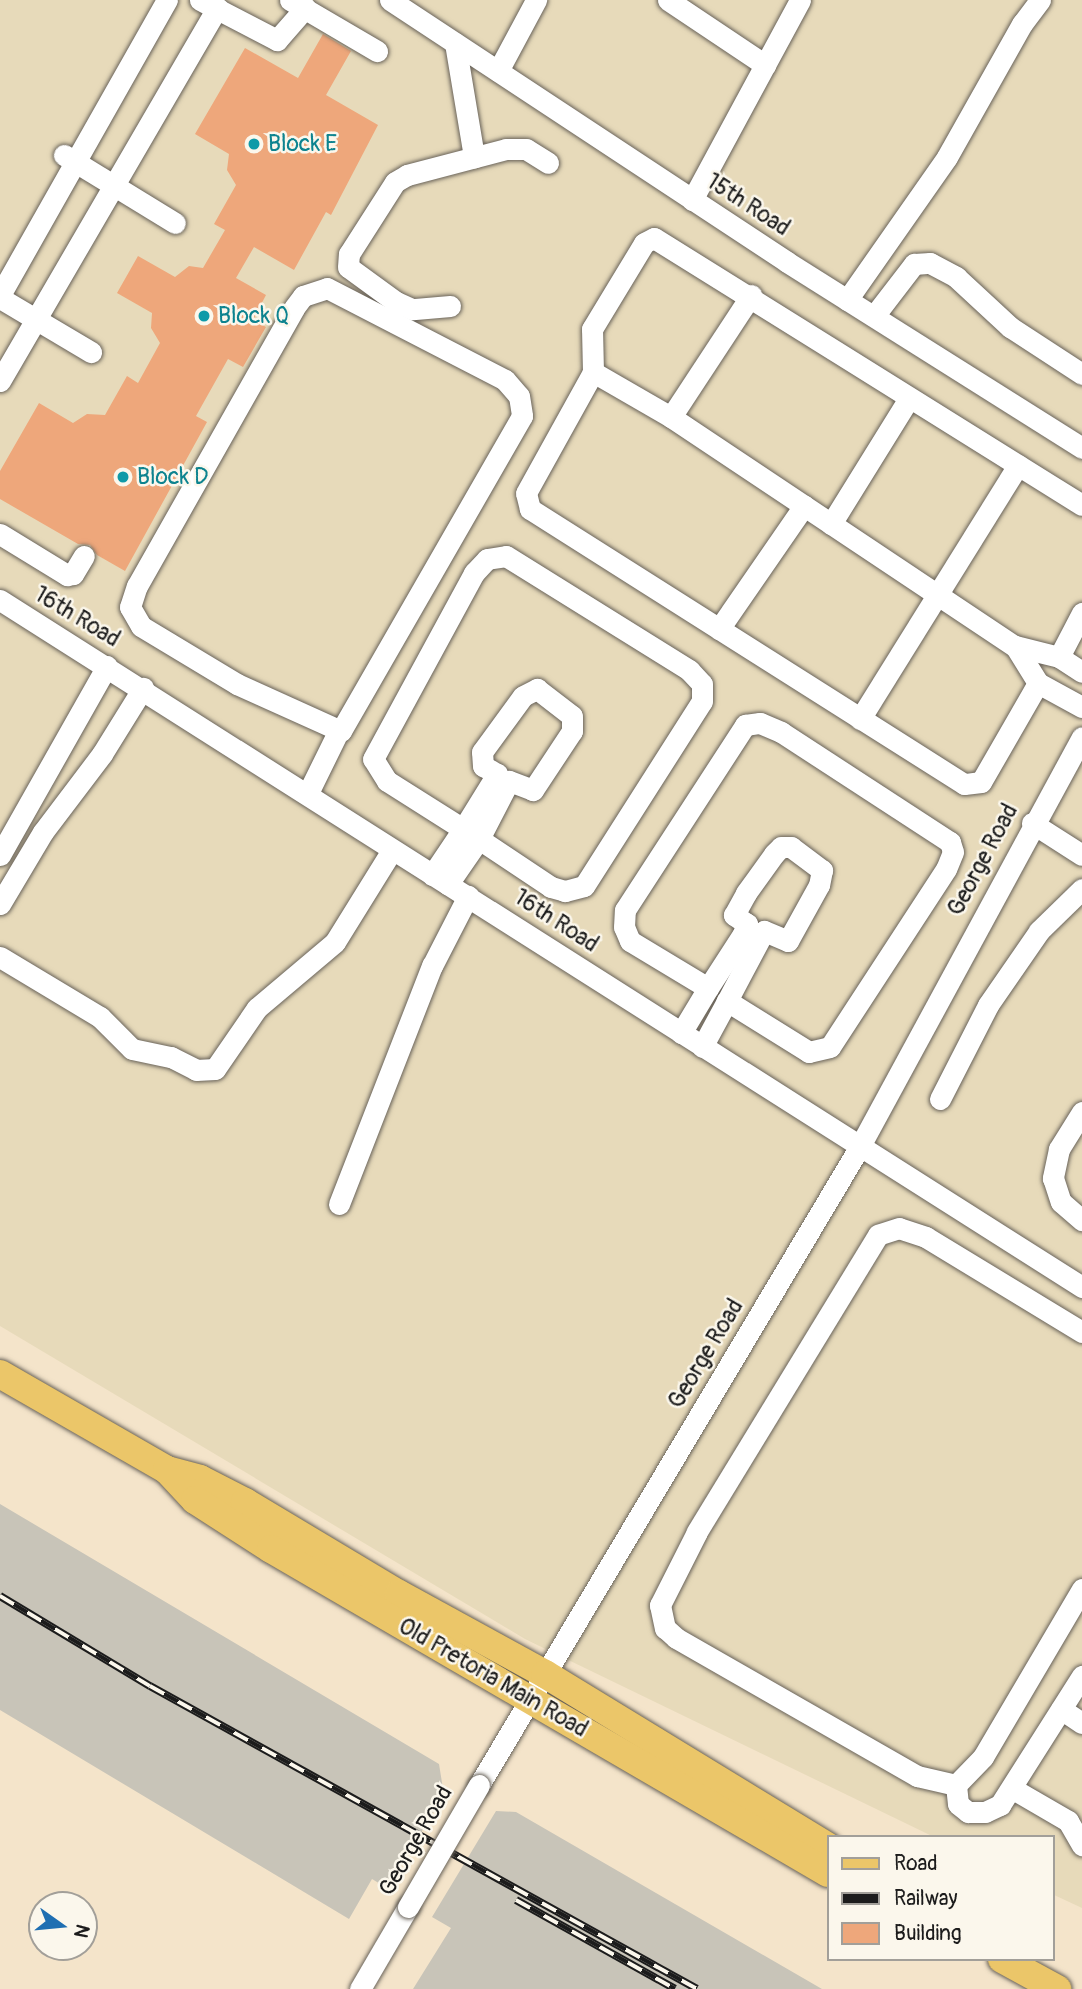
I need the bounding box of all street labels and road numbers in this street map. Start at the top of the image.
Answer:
street label: 15th Road [701,168,795,242]
street label: 16th Road [29,581,125,653]
street label: George Road [942,799,1024,921]
street label: 16th Road [509,884,603,958]
street label: George Road [663,1294,749,1414]
street label: Old Pretoria Main Road [393,1613,593,1743]
street label: George Road [373,1781,459,1901]

